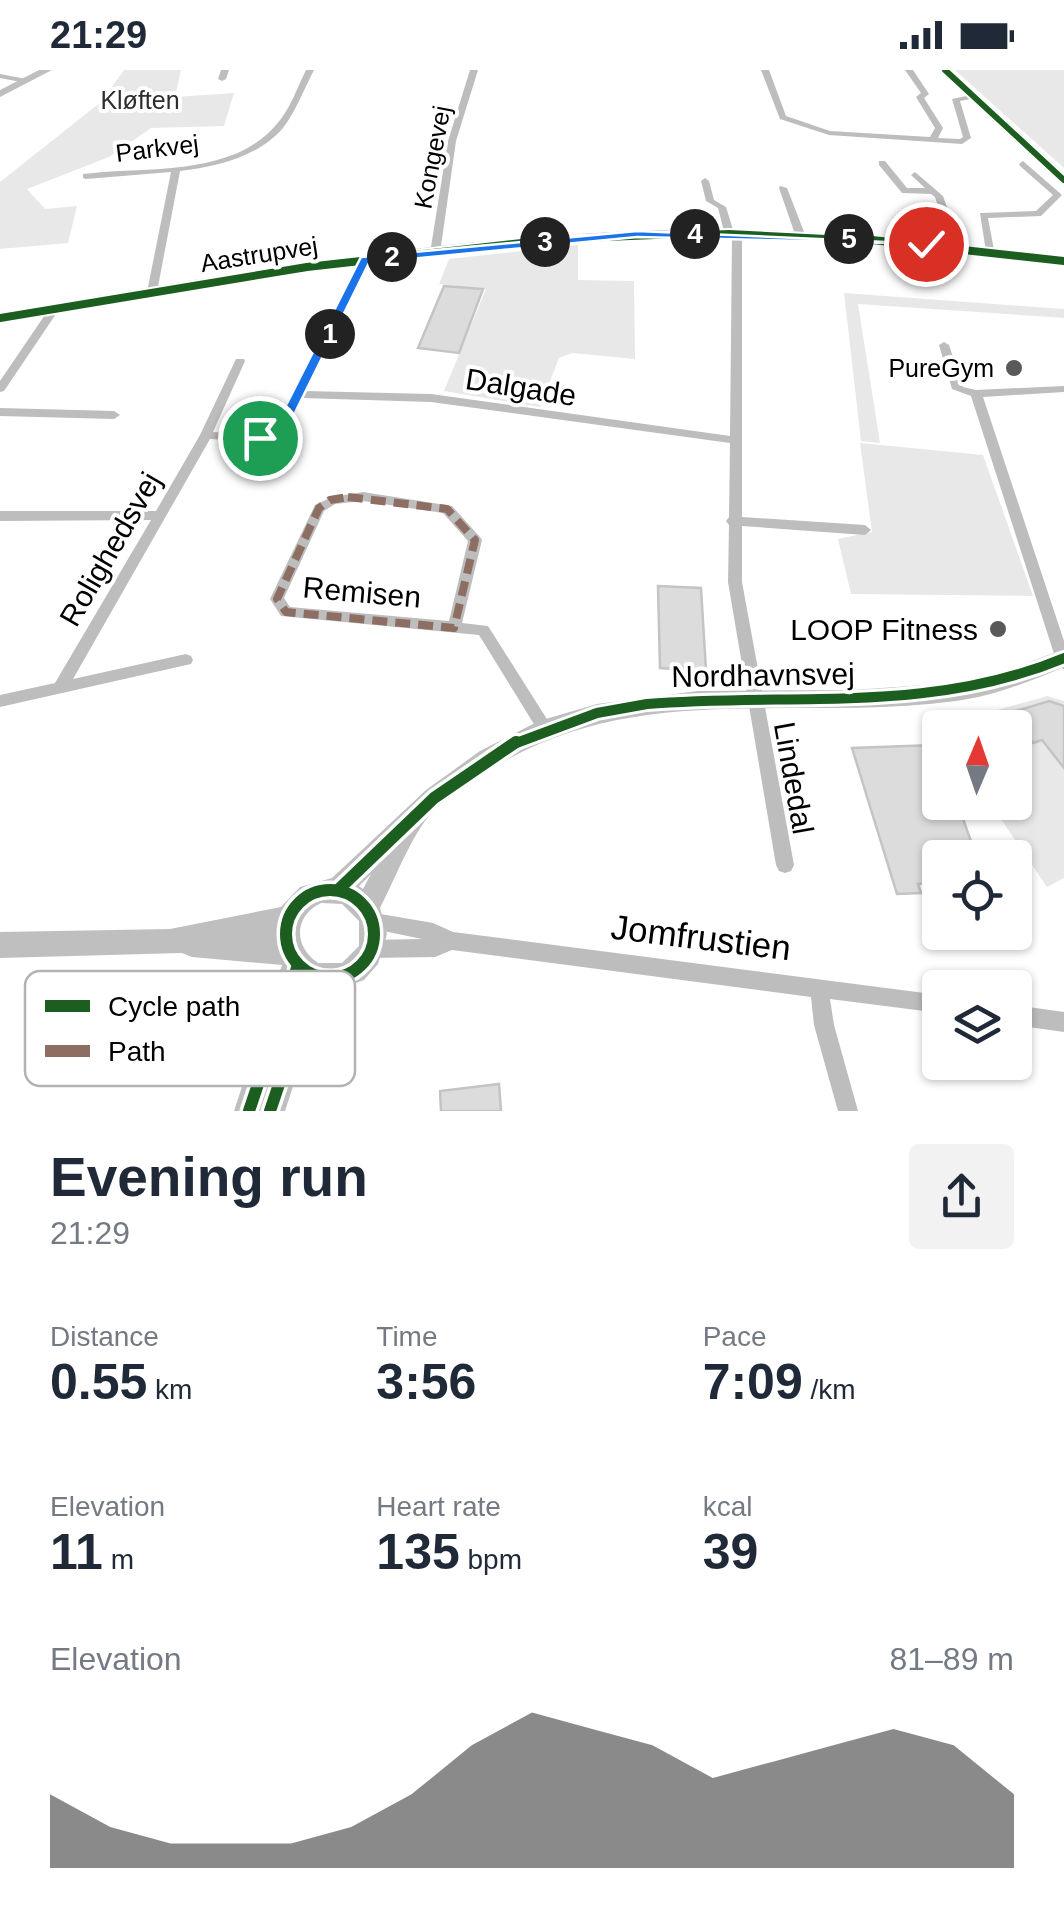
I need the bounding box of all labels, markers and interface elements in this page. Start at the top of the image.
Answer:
text: 21:29 [50,14,147,56]
park label: Kløften [100,86,180,114]
street label: Kongevej [408,103,456,211]
street label: Parkvej [114,129,200,167]
pin [884,202,969,287]
pin: 4 [670,209,720,259]
pin: 5 [824,214,874,264]
pin: 3 [520,217,570,267]
icon: check [899,217,954,272]
text: 4 [687,218,703,249]
text: 5 [841,223,857,254]
text: 3 [537,226,553,257]
street label: Aastrupvej [198,231,320,277]
pin: 2 [367,232,417,282]
text: 2 [384,241,400,272]
pin: 1 [305,309,355,359]
text: 1 [322,318,338,349]
place label: PureGym [888,354,994,382]
marker: PureGym [1003,357,1025,379]
street label: Dalgade [463,362,579,412]
pin [218,396,303,481]
icon: arrive [233,411,288,466]
street label: Rolighedsvej [53,466,167,632]
street label: Remisen [302,570,422,614]
place label: LOOP Fitness [790,613,978,646]
marker: LOOP Fitness [987,618,1009,640]
street label: Nordhavnsvej [671,657,855,693]
north arrow [922,710,1032,820]
map controls [922,710,1032,1080]
street label: Lindedal [768,719,820,837]
button: locate [922,840,1032,950]
street label: Jomfrustien [609,907,793,967]
button: layers [922,970,1032,1080]
legend [25,971,355,1086]
text: Cycle path [108,991,240,1022]
text: Path [108,1036,166,1067]
button: share [909,1144,1014,1249]
text: Evening run [50,1146,368,1208]
text: 21:29 [50,1215,130,1251]
text: Distance [50,1321,159,1352]
text: Time [376,1321,438,1352]
text: Pace [703,1321,766,1352]
text: 0.55 [50,1354,147,1410]
text: 3:56 [376,1354,476,1410]
text: 7:09 [703,1354,803,1410]
text: km [147,1374,192,1405]
text: /km [803,1374,856,1405]
text: Elevation [50,1491,165,1522]
text: Heart rate [376,1491,501,1522]
text: kcal [703,1491,752,1522]
text: 11 [50,1524,103,1580]
text: 135 [376,1524,460,1580]
text: 39 [703,1524,758,1580]
text: m [103,1544,134,1575]
text: bpm [460,1544,522,1575]
text: Elevation [50,1641,182,1677]
text: 81–89 m [889,1641,1014,1677]

